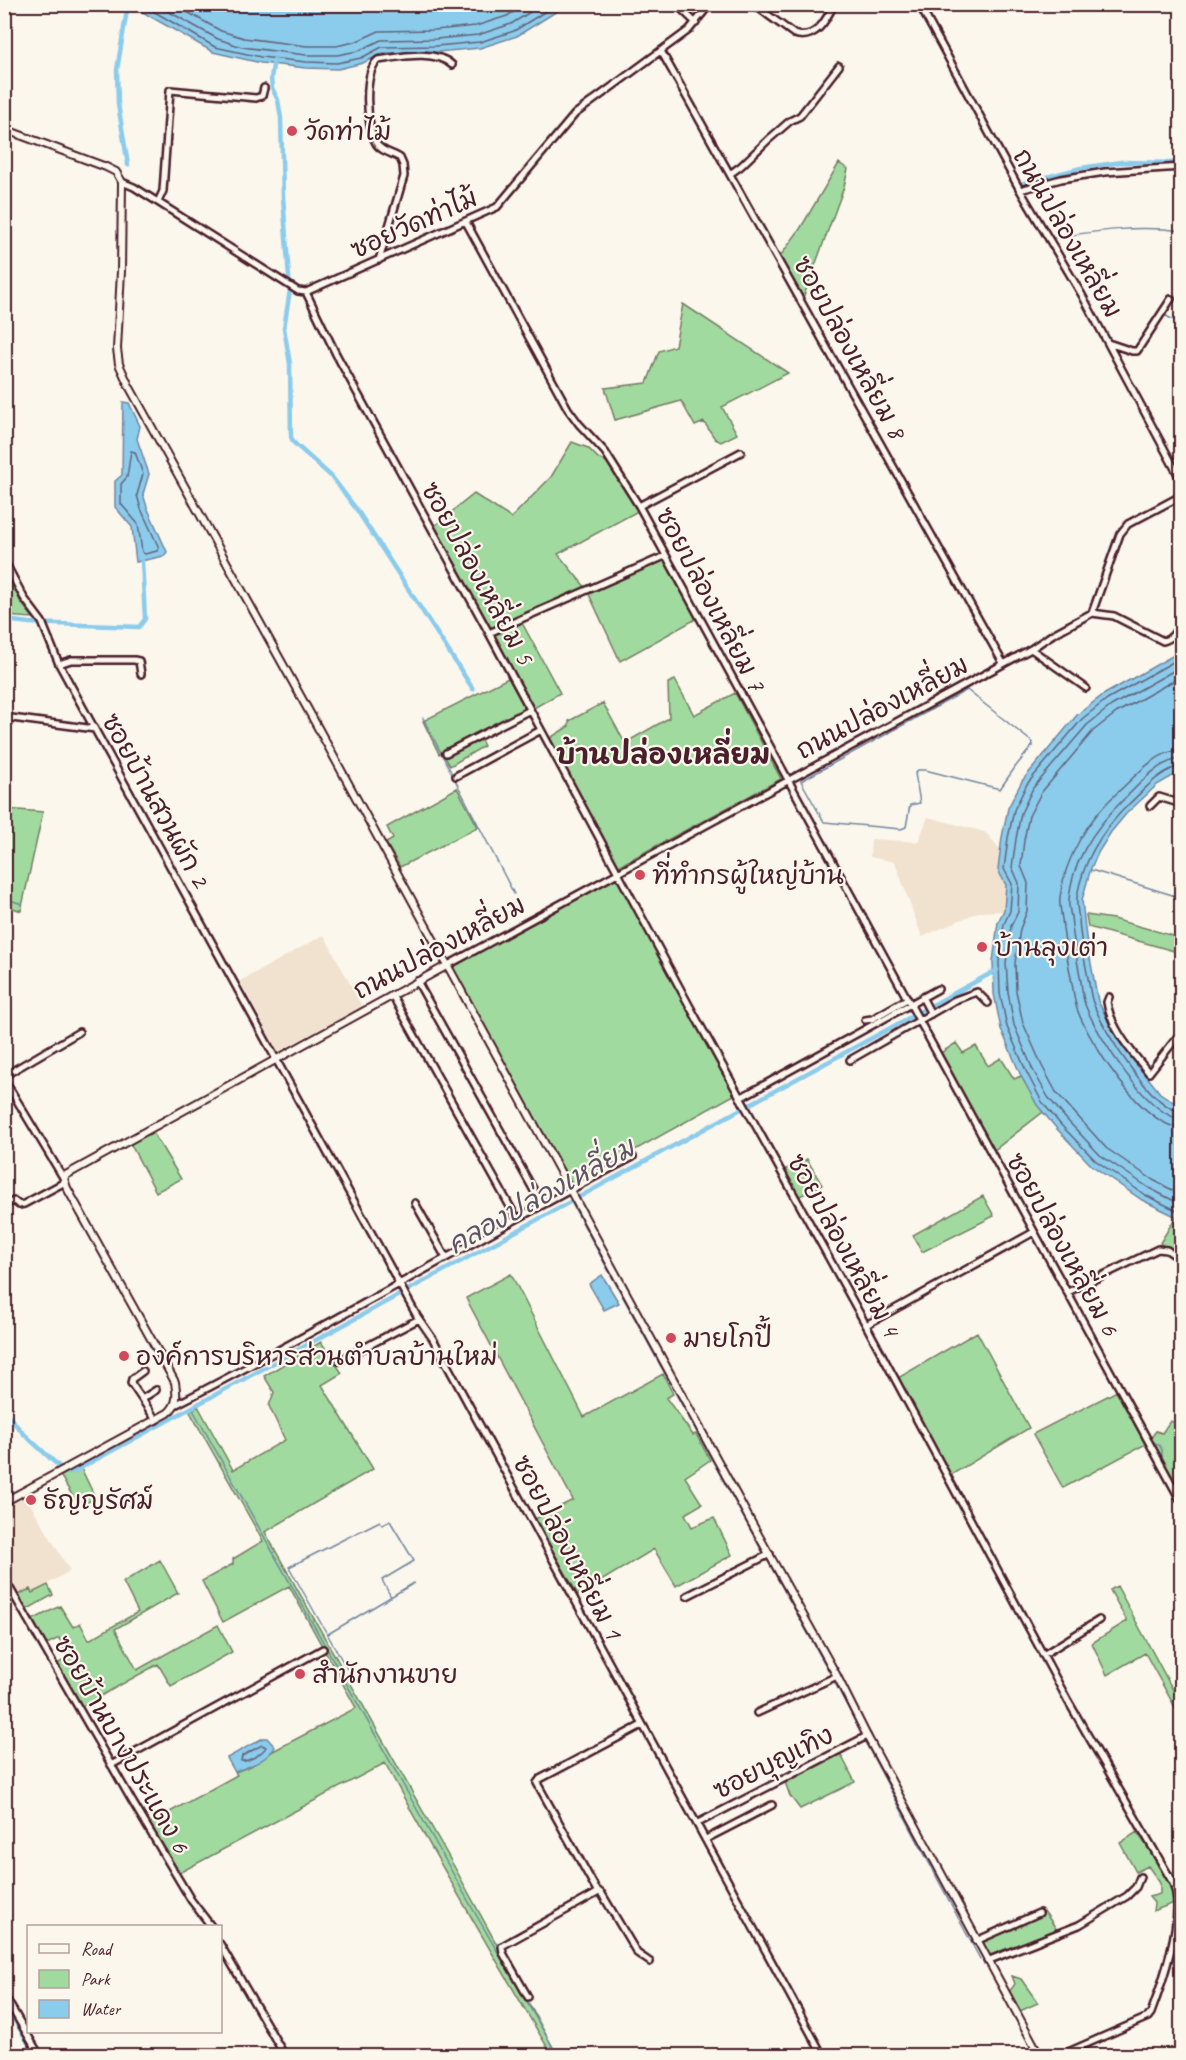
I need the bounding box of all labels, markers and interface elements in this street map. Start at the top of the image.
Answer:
place label: วัดท่าไม้ [304,115,391,148]
marker: วัดท่าไม้ [285,124,299,138]
street label: ถนนปล่องเหลี่ยม [1006,138,1136,324]
street label: ซอยวัดท่าไม้ [346,181,483,266]
street label: ซอยปล่องเหลี่ยม 8 [786,246,922,446]
street label: ซอยปล่องเหลี่ยม 5 [414,472,549,672]
street label: ซอยปล่องเหลี่ยม 7 [648,498,781,698]
street label: ถนนปล่องเหลี่ยม [787,641,974,767]
street label: ซอยบ้านสวนผัก 2 [94,708,218,895]
district label: บ้านปล่องเหลี่ยม [556,728,770,772]
place label: ที่ทำกรผู้ใหญ่บ้าน [652,851,844,894]
marker: ที่ทำกรผู้ใหญ่บ้าน [633,868,647,882]
street label: ถนนปล่องเหลี่ยม [344,881,531,1007]
place label: บ้านลุงเต่า [994,931,1108,966]
marker: บ้านลุงเต่า [975,940,989,954]
water label: คลองปล่องเหลี่ยม [438,1123,642,1261]
street label: ซอยปล่องเหลี่ยม 6 [999,1143,1134,1343]
street label: ซอยปล่องเหลี่ยม 4 [780,1144,916,1344]
place label: มายโกปี้ [683,1315,772,1355]
marker: มายโกปี้ [664,1331,678,1345]
place label: องค์การบริหารส่วนตำบลบ้านใหม่ [136,1340,498,1373]
marker: องค์การบริหารส่วนตำบลบ้านใหม่ [117,1349,131,1363]
street label: ซอยปล่องเหลี่ยม 1 [505,1446,638,1646]
place label: ธัญญรัศม์ [43,1484,153,1517]
marker: ธัญญรัศม์ [24,1493,38,1507]
street label: ซอยบ้านบางประแดง 6 [46,1630,198,1860]
place label: สำนักงานขาย [312,1658,458,1691]
marker: สำนักงานขาย [293,1667,307,1681]
street label: ซอยบุญเทิง [708,1718,840,1809]
legend [27,1925,222,2033]
text: Road [81,1938,114,1960]
text: Park [81,1968,111,1990]
text: Water [81,1998,122,2020]

